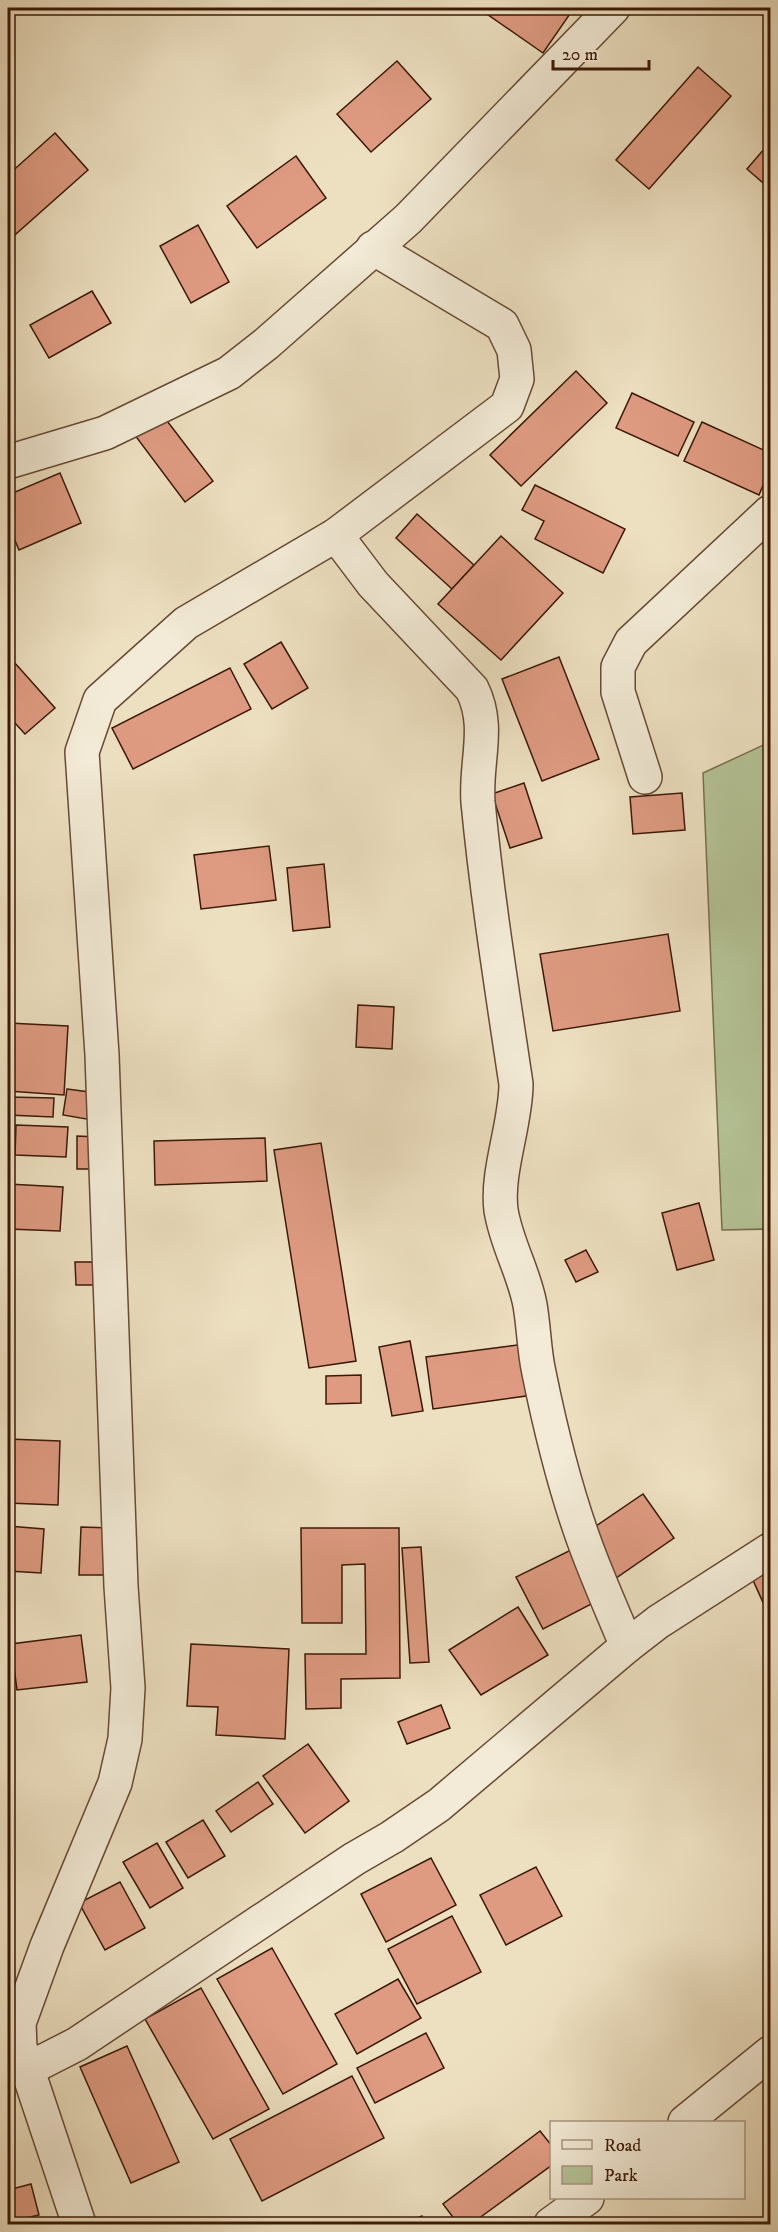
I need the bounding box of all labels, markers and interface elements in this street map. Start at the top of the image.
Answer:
scale bar [553,33,649,71]
text: 20 m [562,44,598,66]
legend [550,2121,745,2199]
text: Road [604,2135,641,2157]
text: Park [604,2165,638,2187]

